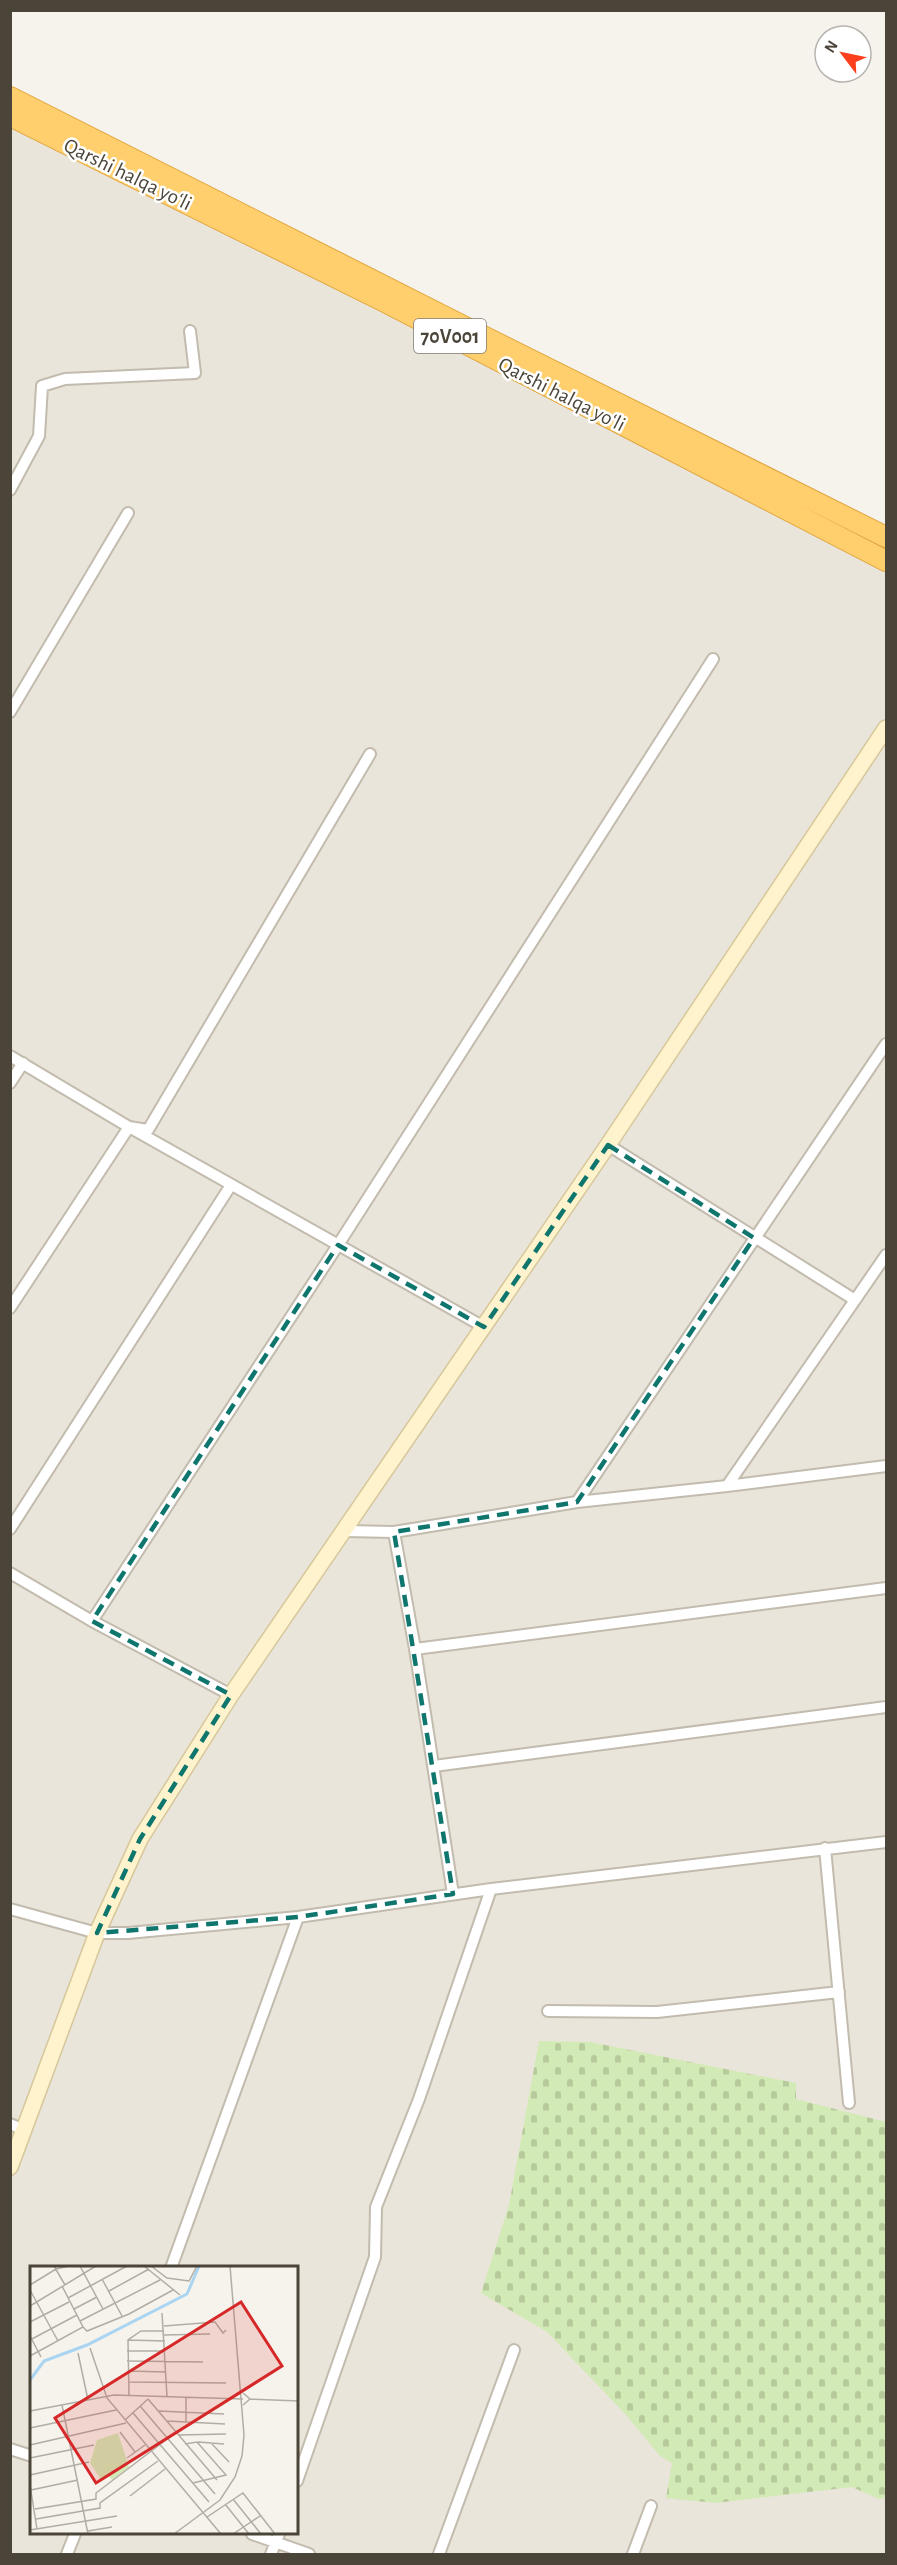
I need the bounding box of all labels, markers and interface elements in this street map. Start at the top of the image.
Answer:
north arrow [813,24,873,84]
text: N [821,38,841,56]
street label: Qarshi halqa yoʻli [61,134,195,214]
road number: 70V001 [414,319,486,353]
street label: Qarshi halqa yoʻli [495,353,629,435]
inset map [30,2266,298,2535]

